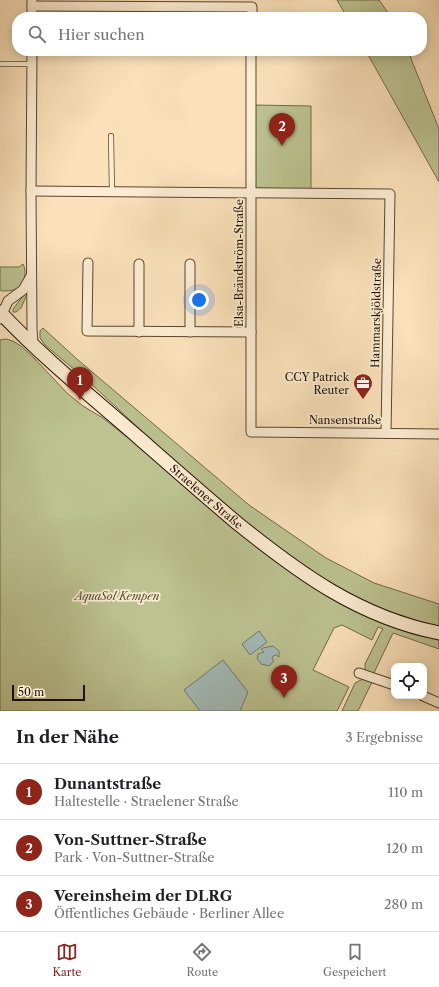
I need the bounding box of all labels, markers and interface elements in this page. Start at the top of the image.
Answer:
search box [12,12,427,56]
icon: search [26,23,48,45]
text: Hier suchen [58,25,145,44]
pin: 2 [269,113,295,146]
street label: Elsa-Brändström-Straße [232,199,246,327]
street label: Hammarskjöldstraße [368,258,384,368]
your location [189,290,209,310]
pin: 1 [67,367,93,400]
place label: CCY Patrick Reuter [285,370,350,397]
office icon: CCY Patrick Reuter [352,372,374,400]
street label: Nansenstraße [309,413,381,427]
street label: Straelener Straße [167,461,246,532]
park label: AquaSol Kempen [73,589,160,603]
map controls [391,663,427,699]
button: locate [391,663,427,699]
pin: 3 [271,665,297,698]
scale bar [12,683,85,702]
text: 50 m [18,685,44,699]
text: In der Nähe [16,727,119,747]
text: 3 Ergebnisse [345,729,423,745]
text: Dunantstraße [54,774,161,793]
text: 1 [26,784,32,800]
text: 110 m [388,784,423,800]
text: Haltestelle · Straelener Straße [54,793,239,809]
text: Von-Suttner-Straße [54,830,207,849]
text: 2 [25,840,33,856]
text: 120 m [386,840,423,856]
text: Park · Von-Suttner-Straße [54,849,215,865]
text: Vereinsheim der DLRG [54,886,232,905]
text: 3 [25,896,33,912]
text: 280 m [384,896,423,912]
text: Öffentliches Gebäude · Berliner Allee [54,905,284,921]
tab: Karte [52,941,82,979]
tab: Route [187,941,218,979]
tab: Gespeichert [323,941,386,979]

